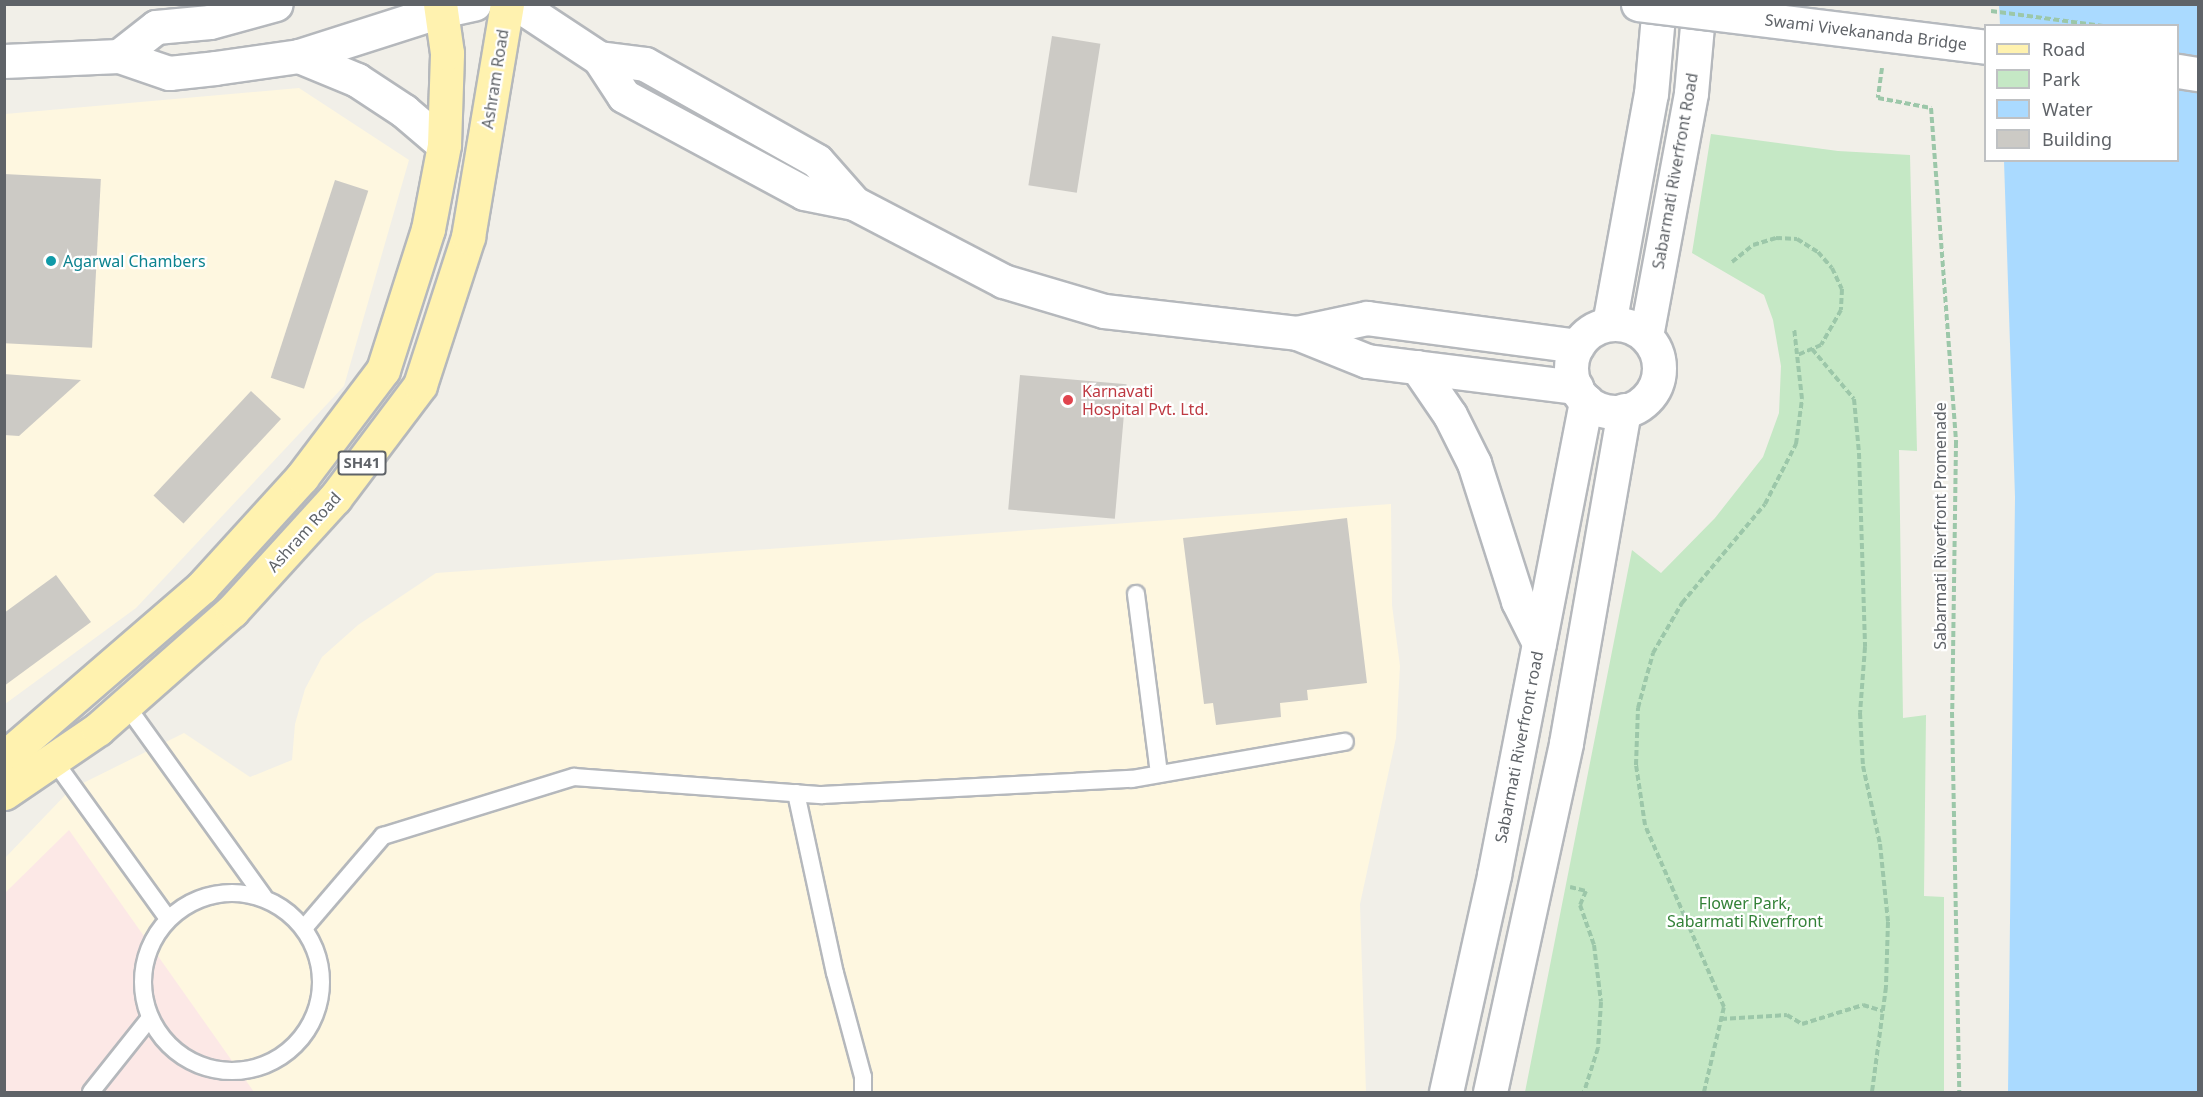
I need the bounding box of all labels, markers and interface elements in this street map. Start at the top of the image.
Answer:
street label: Swami Vivekananda Bridge [1764,10,1968,54]
legend [1984,24,2179,162]
street label: Ashram Road [478,28,512,130]
text: Road [2042,37,2085,61]
text: Park [2042,67,2080,91]
street label: Sabarmati Riverfront Road [1648,71,1702,271]
text: Water [2042,97,2093,121]
text: Building [2042,127,2112,151]
place label: Agarwal Chambers [63,251,206,271]
marker: Agarwal Chambers [44,254,58,268]
place label: Karnavati Hospital Pvt. Ltd. [1082,381,1209,419]
marker: Karnavati Hospital Pvt. Ltd. [1059,391,1077,409]
street label: Sabarmati Riverfront Promenade [1930,402,1950,650]
road number: SH41 [336,451,388,475]
street label: Ashram Road [263,488,345,576]
street label: Sabarmati Riverfront road [1491,649,1547,845]
park label: Flower Park, Sabarmati Riverfront [1667,893,1823,931]

